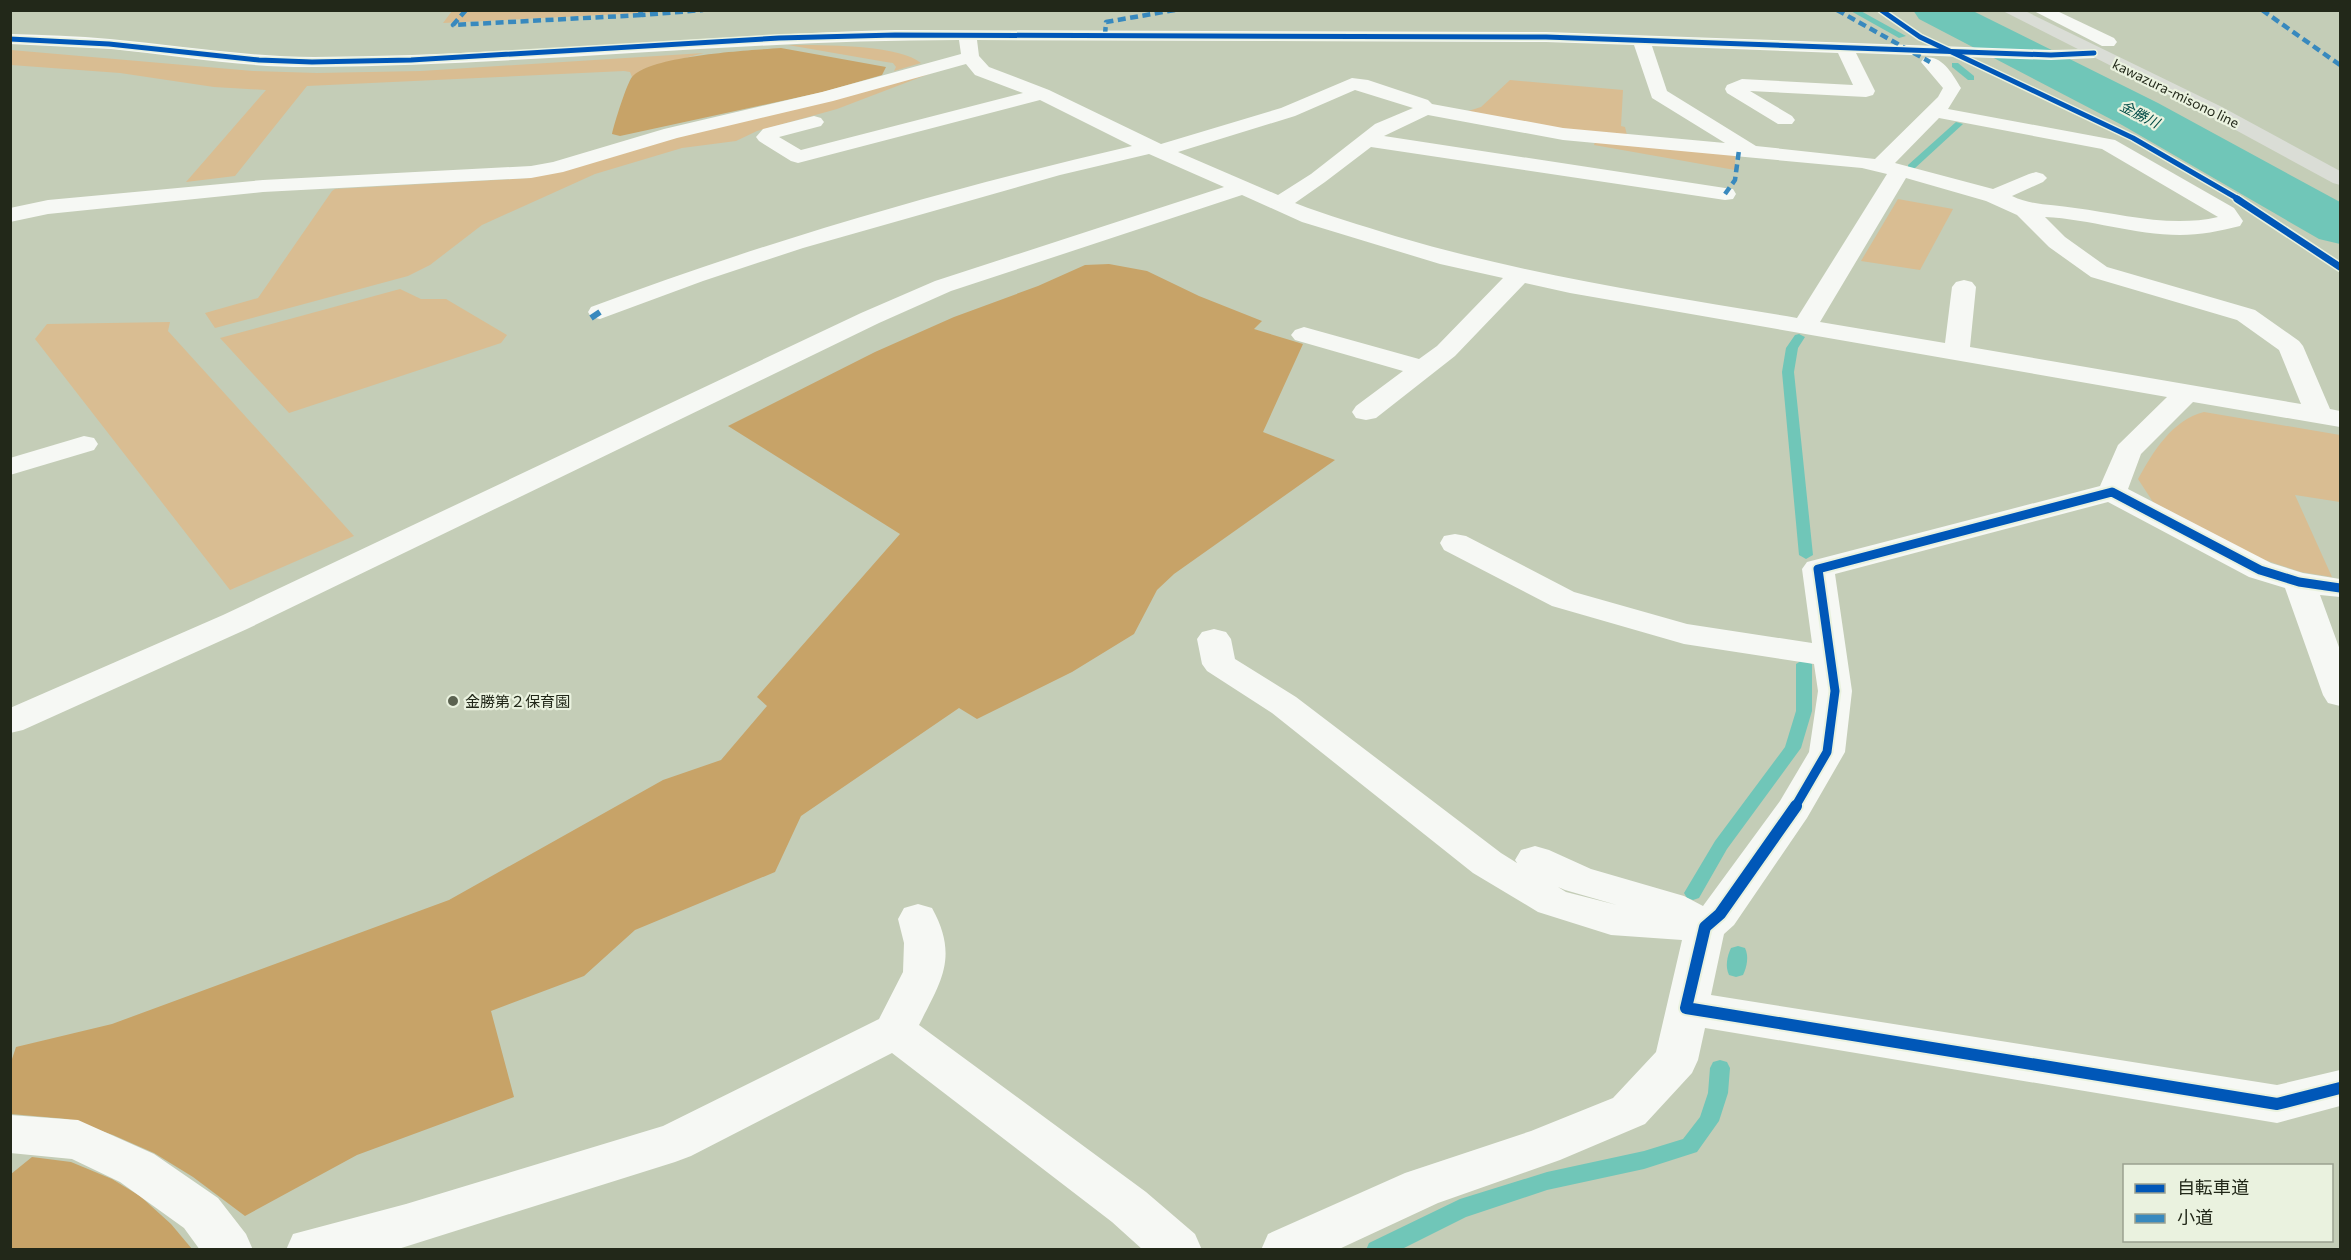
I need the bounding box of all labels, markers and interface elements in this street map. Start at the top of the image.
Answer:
street label: kawazura-misono line [2110,55,2242,131]
water label: 金勝川 [2117,97,2164,132]
place label: 金勝第２保育園 [465,692,570,710]
marker: 金勝第２保育園 [446,694,460,708]
legend [2123,1164,2333,1242]
text: 自転車道 [2177,1176,2249,1198]
text: 小道 [2177,1206,2213,1228]

